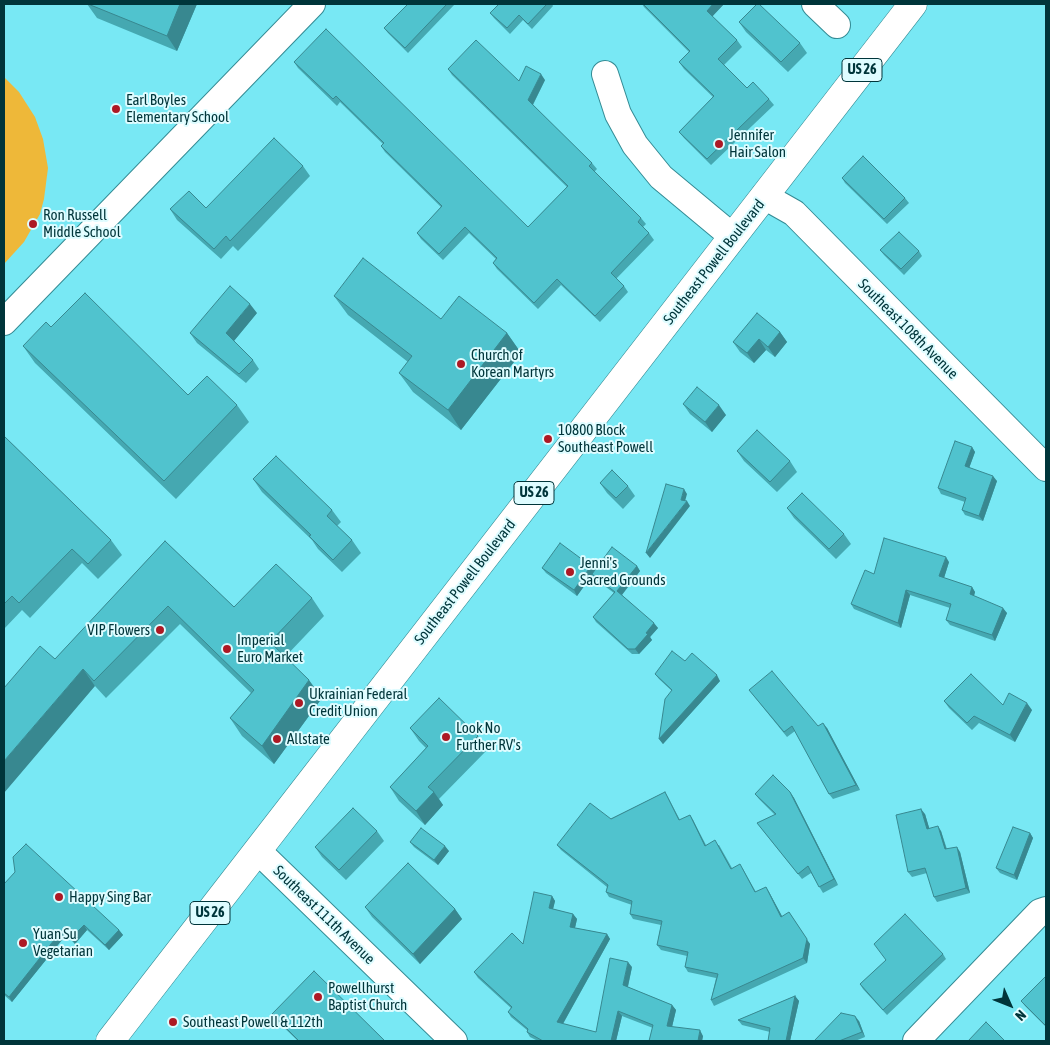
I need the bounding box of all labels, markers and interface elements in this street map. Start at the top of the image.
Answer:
road number: US 26 [842,58,882,82]
place label: Earl Boyles Elementary School [126,91,229,126]
marker: Earl Boyles Elementary School [110,103,122,115]
place label: Jennifer Hair Salon [729,126,786,161]
marker: Jennifer Hair Salon [713,138,725,150]
street label: Southeast Powell Boulevard [660,196,768,328]
place label: Ron Russell Middle School [43,206,121,241]
marker: Ron Russell Middle School [27,218,39,230]
street label: Southeast 108th Avenue [854,275,962,383]
place label: Church of Korean Martyrs [471,346,554,381]
marker: Church of Korean Martyrs [455,358,467,370]
place label: 10800 Block Southeast Powell [558,421,653,456]
marker: 10800 Block Southeast Powell [542,433,554,445]
road number: US 26 [514,482,554,504]
street label: Southeast Powell Boulevard [411,516,519,648]
place label: Jenni's Sacred Grounds [580,554,665,589]
marker: Jenni's Sacred Grounds [564,566,576,578]
place label: VIP Flowers [87,621,150,639]
marker: VIP Flowers [154,624,166,636]
place label: Imperial Euro Market [237,631,303,666]
marker: Imperial Euro Market [221,643,233,655]
place label: Ukrainian Federal Credit Union [309,685,408,720]
marker: Ukrainian Federal Credit Union [293,697,305,709]
place label: Look No Further RV's [456,719,521,754]
place label: Allstate [287,730,330,748]
marker: Look No Further RV's [440,731,452,743]
marker: Allstate [271,733,283,745]
street label: Southeast 111th Avenue [270,862,378,968]
place label: Happy Sing Bar [69,888,151,906]
marker: Happy Sing Bar [53,891,65,903]
road number: US 26 [190,901,230,924]
place label: Yuan Su Vegetarian [33,925,93,960]
marker: Yuan Su Vegetarian [17,937,29,949]
place label: Powellhurst Baptist Church [328,979,407,1014]
north arrow [985,980,1035,1030]
marker: Powellhurst Baptist Church [312,991,324,1003]
text: N [1012,1007,1029,1024]
place label: Southeast Powell & 112th [183,1013,323,1031]
marker: Southeast Powell & 112th [167,1016,179,1028]

